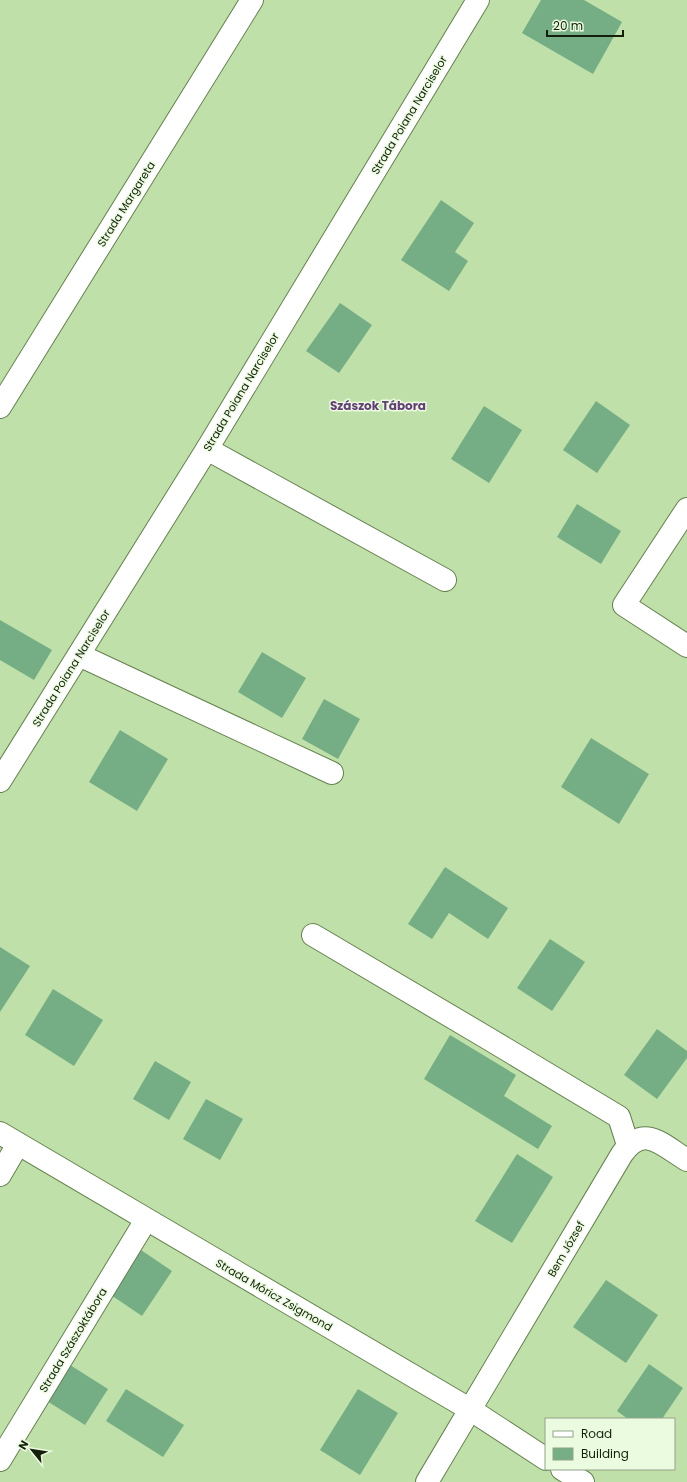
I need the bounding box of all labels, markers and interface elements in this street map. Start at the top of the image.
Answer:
scale bar [547,12,623,38]
text: 20 m [553,17,583,34]
street label: Strada Poiana Narciselor [367,53,451,177]
street label: Strada Margareta [93,158,159,250]
street label: Strada Poiana Narciselor [199,330,283,454]
district label: Szászok Tábora [330,397,426,414]
street label: Strada Poiana Narciselor [28,606,114,730]
street label: Bem József [544,1218,589,1280]
street label: Strada Móricz Zsigmond [213,1255,335,1335]
street label: Strada Szászoktábora [35,1285,111,1395]
legend [545,1418,675,1470]
text: Road [581,1425,612,1442]
north arrow [12,1430,52,1470]
text: N [14,1437,32,1453]
text: Building [581,1445,629,1462]

